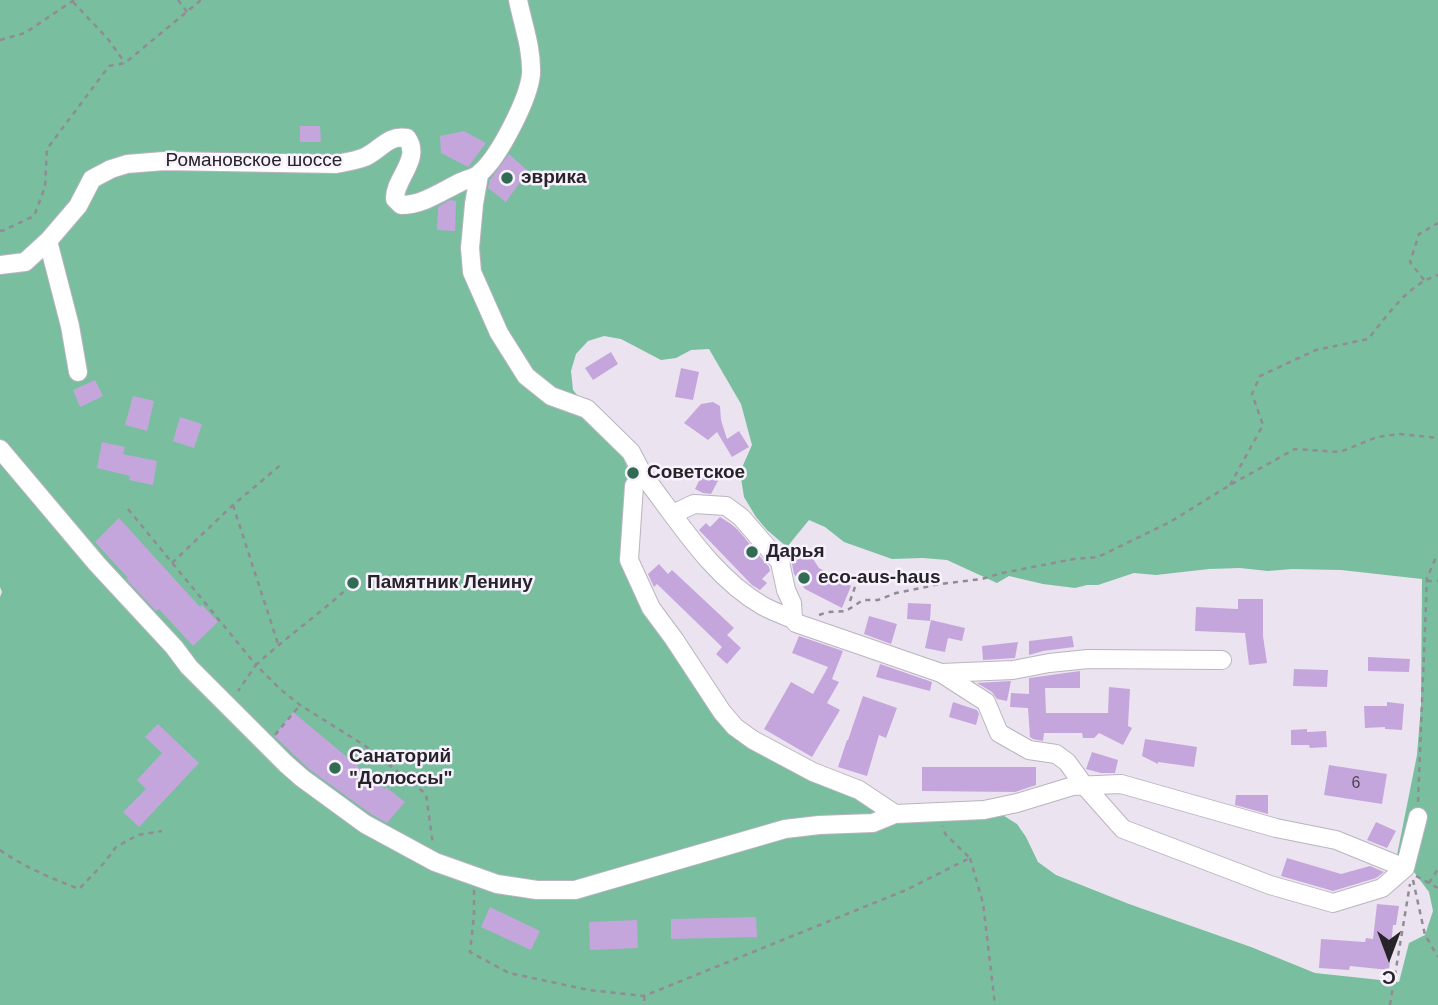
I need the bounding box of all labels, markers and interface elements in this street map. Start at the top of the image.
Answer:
street label: Романовское шоссе [166,150,342,172]
place label: эврика [521,167,587,189]
marker: эврика [499,170,515,186]
place label: Советское [647,462,745,484]
marker: Советское [625,465,641,481]
place label: Дарья [766,541,824,563]
marker: Дарья [744,544,760,560]
place label: eco-aus-haus [818,567,940,589]
marker: eco-aus-haus [796,570,812,586]
place label: Памятник Ленину [367,572,533,594]
marker: Памятник Ленину [345,575,361,591]
place label: Санаторий "Долоссы" [349,746,452,790]
marker: Санаторий "Долоссы" [327,760,343,776]
house number: 6 [1352,774,1360,794]
north arrow [1354,921,1424,991]
text: С [1382,967,1396,988]

